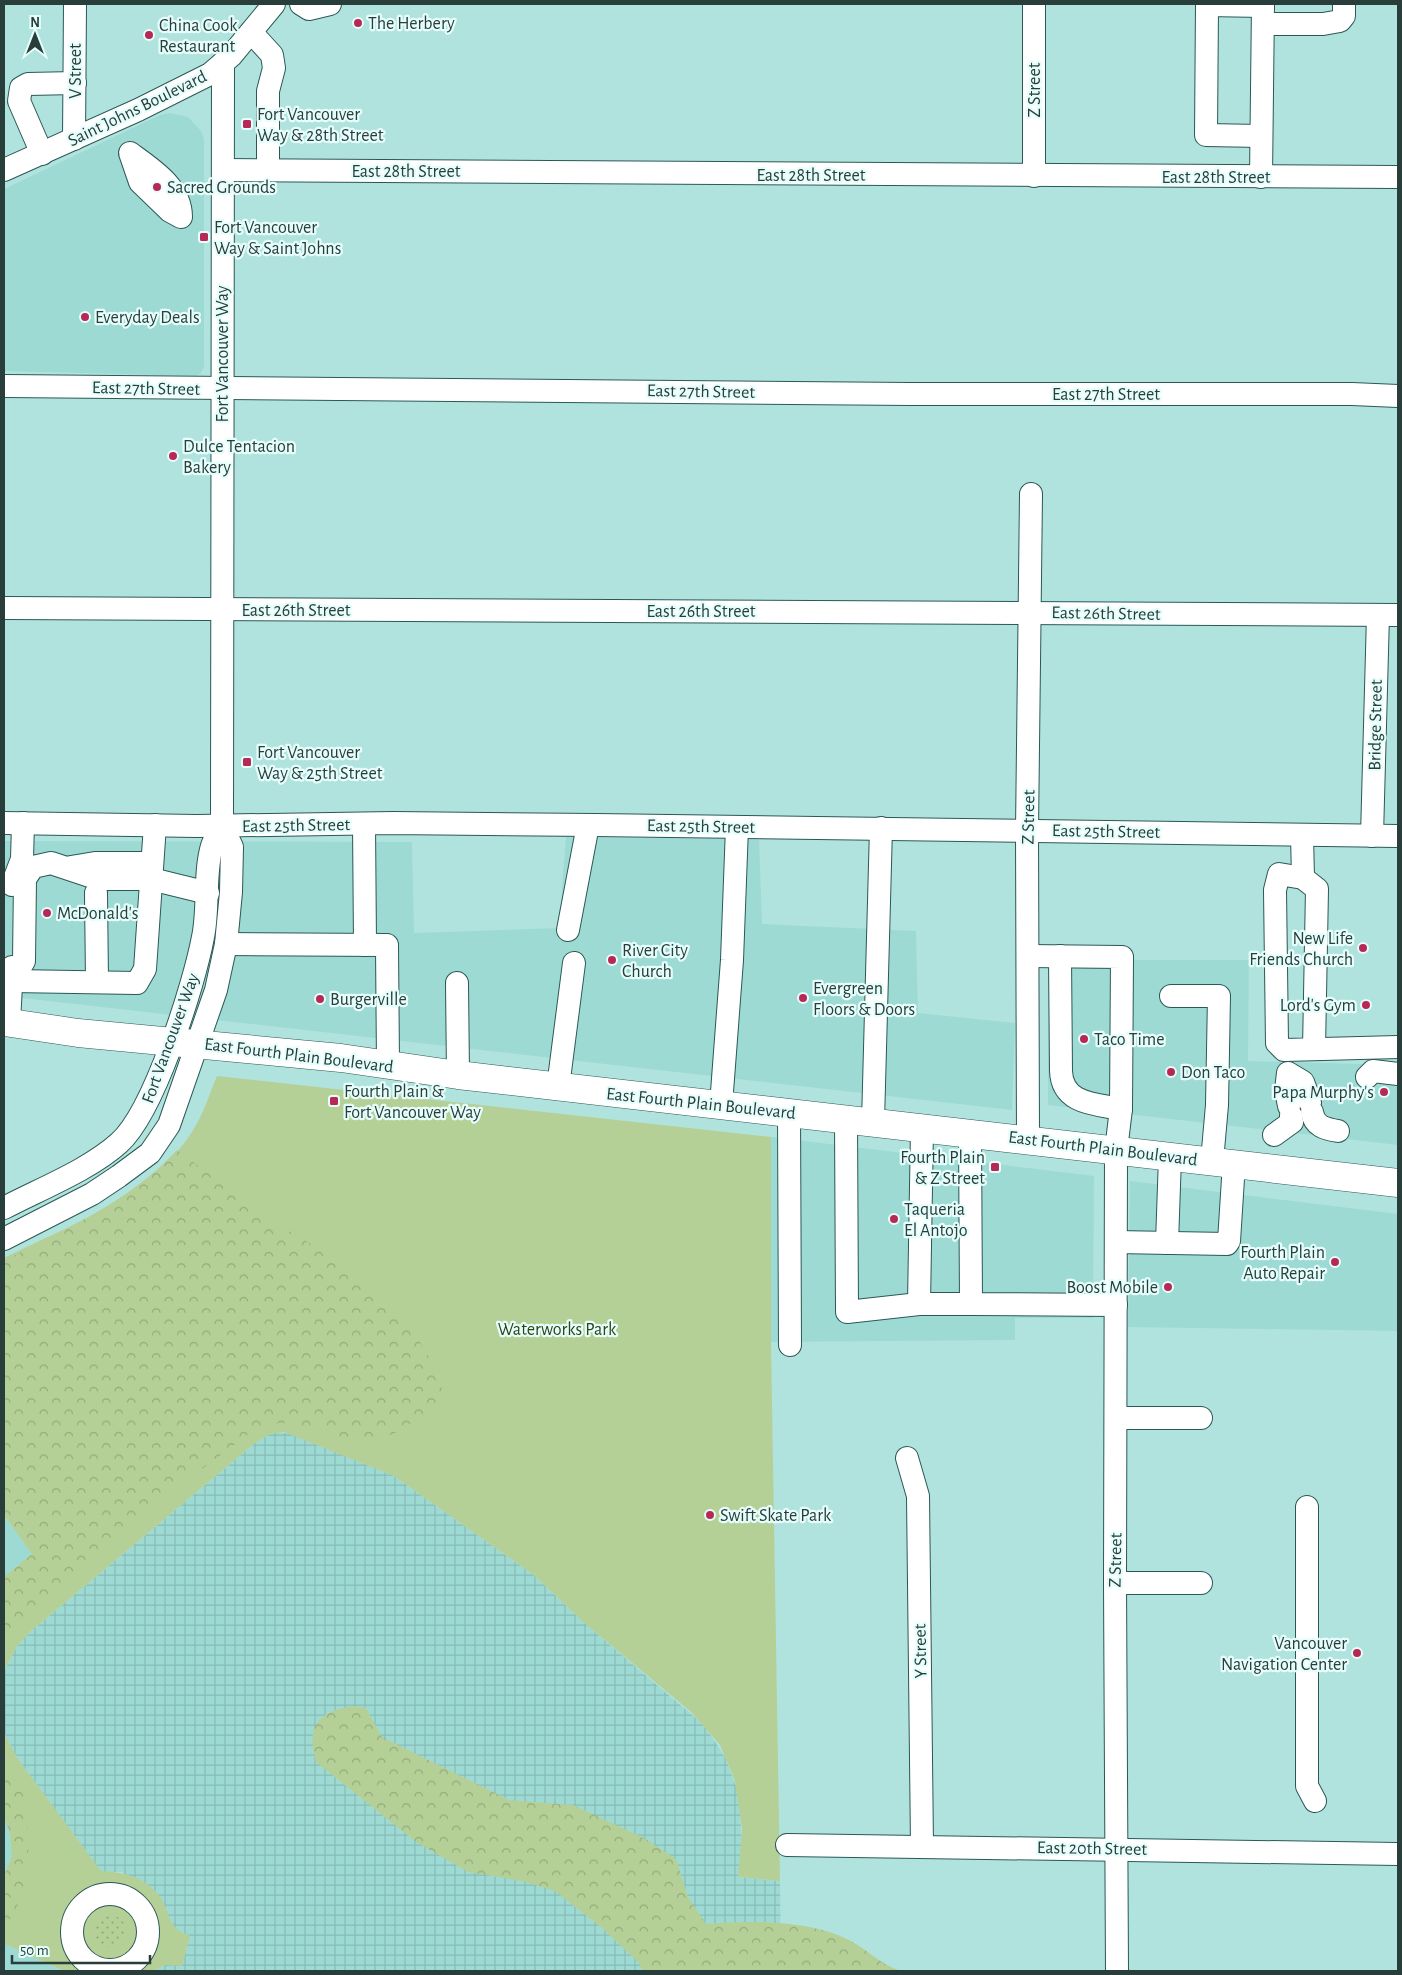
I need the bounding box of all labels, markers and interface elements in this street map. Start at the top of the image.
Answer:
north arrow [10,10,60,60]
place label: The Herbery [368,15,455,33]
text: N [30,16,40,30]
place label: China Cook Restaurant [159,17,238,56]
marker: The Herbery [352,17,364,29]
marker: China Cook Restaurant [143,29,155,41]
street label: V Street [67,43,85,99]
street label: Z Street [1026,62,1044,117]
street label: Saint Johns Boulevard [65,68,210,150]
place label: Fort Vancouver Way & 28th Street [257,106,384,145]
marker: Fort Vancouver Way & 28th Street [241,118,253,130]
street label: East 28th Street [351,163,461,181]
street label: East 28th Street [756,167,866,185]
street label: East 28th Street [1161,169,1271,187]
place label: Sacred Grounds [167,179,276,197]
marker: Sacred Grounds [151,181,163,193]
place label: Fort Vancouver Way & Saint Johns [214,219,341,258]
marker: Fort Vancouver Way & Saint Johns [198,231,210,243]
street label: Fort Vancouver Way [214,285,232,422]
place label: Everyday Deals [95,309,200,327]
marker: Everyday Deals [79,311,91,323]
street label: East 27th Street [92,379,200,399]
street label: East 27th Street [647,382,755,402]
street label: East 27th Street [1052,386,1160,404]
place label: Dulce Tentacion Bakery [183,438,295,477]
marker: Dulce Tentacion Bakery [167,450,179,462]
street label: East 26th Street [241,602,351,620]
street label: East 26th Street [646,603,756,621]
street label: East 26th Street [1051,604,1161,624]
street label: Bridge Street [1366,679,1386,771]
place label: Fort Vancouver Way & 25th Street [257,744,383,783]
marker: Fort Vancouver Way & 25th Street [241,756,253,768]
street label: Z Street [1020,789,1038,845]
street label: East 25th Street [242,816,350,836]
street label: East 25th Street [647,817,755,837]
street label: East 25th Street [1052,822,1160,842]
place label: McDonald's [57,905,139,923]
marker: McDonald's [41,907,53,919]
place label: New Life Friends Church [1249,930,1353,969]
place label: River City Church [622,942,688,981]
marker: New Life Friends Church [1357,942,1369,954]
marker: River City Church [606,954,618,966]
street label: Fort Vancouver Way [139,971,203,1106]
place label: Evergreen Floors & Doors [813,980,915,1019]
place label: Burgerville [330,991,407,1009]
marker: Evergreen Floors & Doors [797,992,809,1004]
marker: Burgerville [314,993,326,1005]
place label: Lord's Gym [1280,997,1356,1015]
marker: Lord's Gym [1360,999,1372,1011]
place label: Taco Time [1094,1031,1165,1049]
marker: Taco Time [1078,1033,1090,1045]
street label: East Fourth Plain Boulevard [203,1035,394,1077]
place label: Don Taco [1181,1064,1245,1082]
marker: Don Taco [1165,1066,1177,1078]
place label: Fourth Plain & Fort Vancouver Way [344,1083,481,1122]
place label: Papa Murphy's [1272,1084,1374,1102]
street label: East Fourth Plain Boulevard [605,1085,797,1123]
marker: Papa Murphy's [1378,1086,1390,1098]
marker: Fourth Plain & Fort Vancouver Way [328,1095,340,1107]
street label: East Fourth Plain Boulevard [1007,1128,1198,1170]
place label: Fourth Plain & Z Street [900,1149,985,1188]
marker: Fourth Plain & Z Street [989,1161,1001,1173]
place label: Taqueria El Antojo [904,1201,968,1240]
marker: Taqueria El Antojo [888,1213,900,1225]
place label: Fourth Plain Auto Repair [1240,1244,1325,1283]
marker: Fourth Plain Auto Repair [1329,1256,1341,1268]
place label: Boost Mobile [1066,1279,1158,1297]
marker: Boost Mobile [1162,1281,1174,1293]
park label: Waterworks Park [498,1321,617,1339]
place label: Swift Skate Park [720,1507,832,1525]
marker: Swift Skate Park [704,1509,716,1521]
street label: Z Street [1107,1532,1125,1588]
street label: Y Street [912,1623,930,1679]
place label: Vancouver Navigation Center [1221,1635,1347,1674]
marker: Vancouver Navigation Center [1351,1647,1363,1659]
street label: East 20th Street [1037,1839,1147,1859]
scale bar [12,1932,150,1964]
text: 50 m [20,1943,49,1958]

